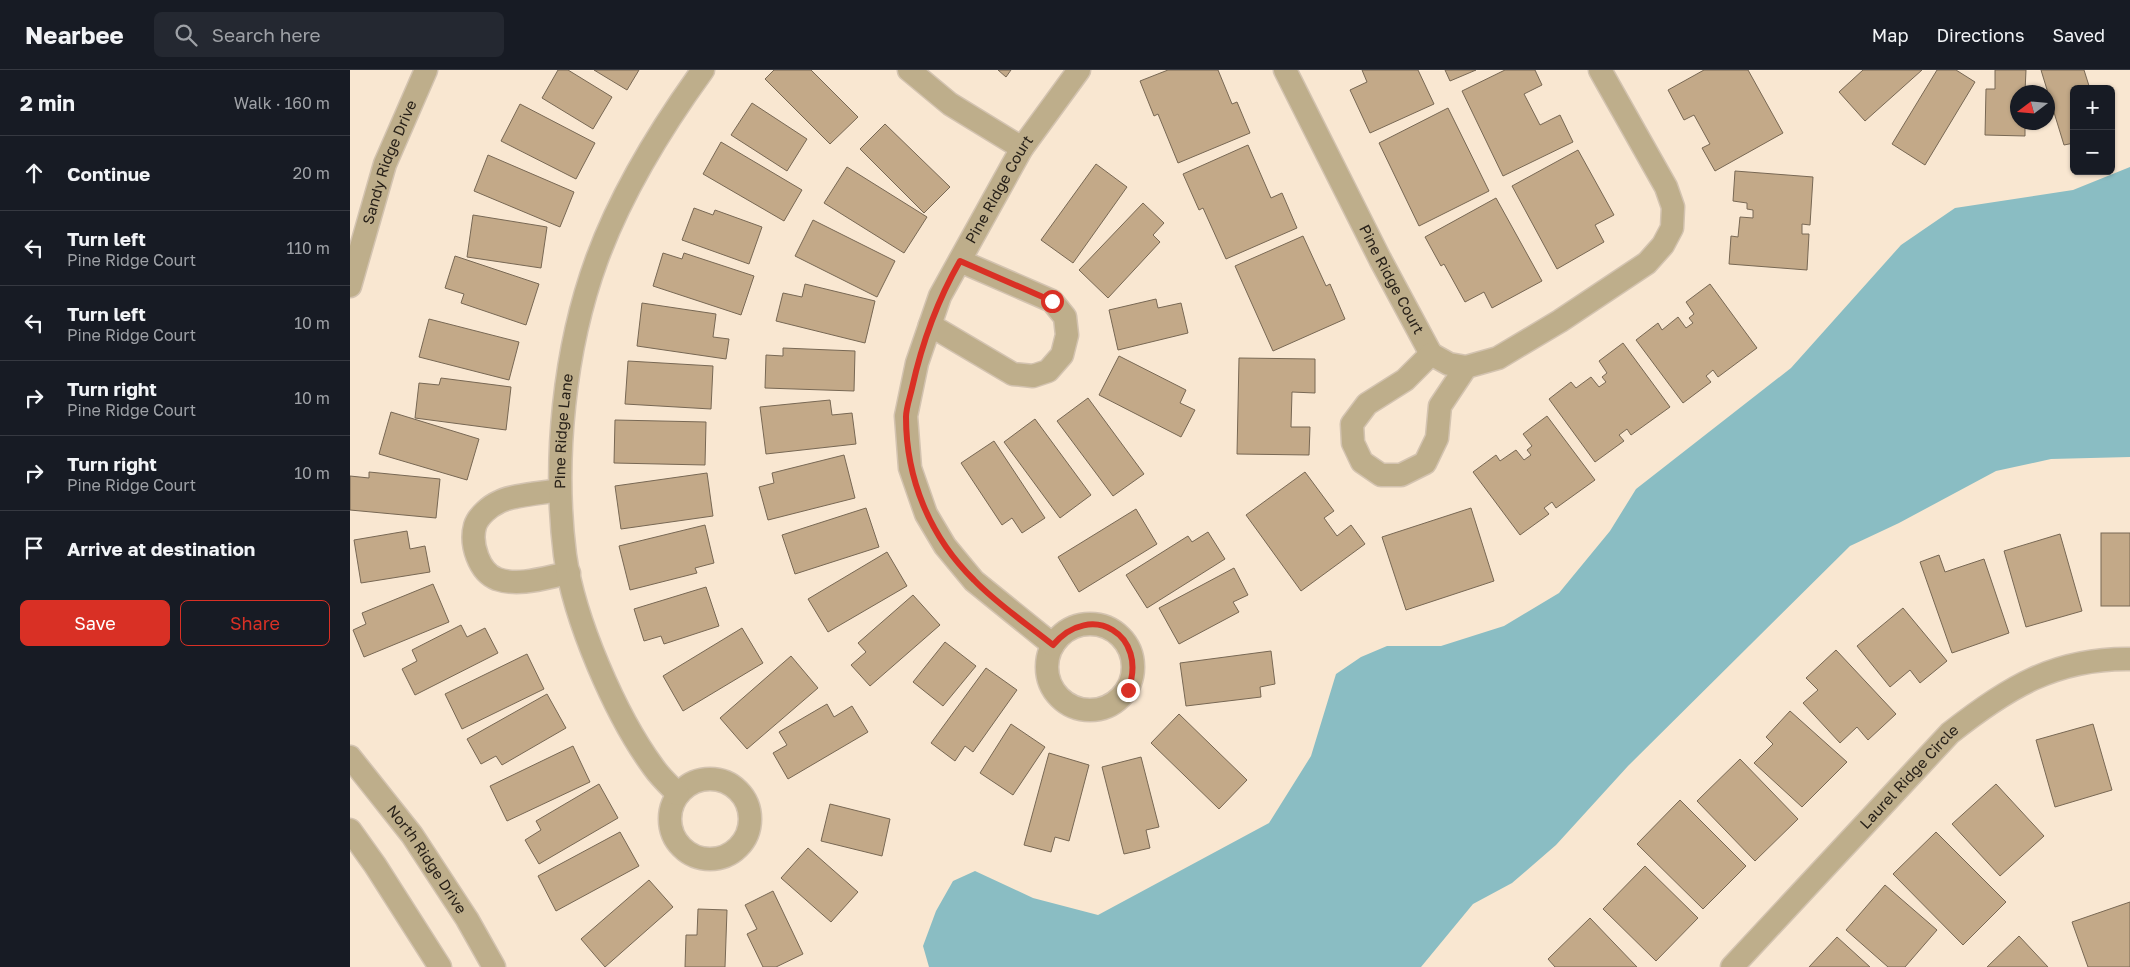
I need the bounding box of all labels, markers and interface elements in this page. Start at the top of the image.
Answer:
search box [154,12,504,57]
text: Nearbee [25,20,124,49]
icon: search [172,21,200,49]
text: Search here [212,23,321,46]
text: Map [1872,24,1908,46]
text: Directions [1936,24,2024,46]
text: Saved [2052,24,2105,46]
north arrow [2010,85,2055,130]
map controls [2070,85,2115,175]
button: + [2070,85,2115,130]
text: 2 min [20,90,75,116]
text: Walk · 160 m [234,93,330,113]
street label: Sandy Ridge Drive [358,97,420,226]
button: − [2070,130,2115,175]
street label: Pine Ridge Court [961,131,1036,246]
icon: ahead [20,159,48,187]
text: Continue [67,162,150,185]
text: 20 m [293,163,330,183]
street label: Pine Ridge Court [1356,221,1429,337]
text: Turn left [67,227,146,250]
icon: left [20,234,48,262]
text: 110 m [286,238,330,258]
text: Pine Ridge Court [67,250,196,270]
route start [1041,290,1064,313]
text: Turn left [67,302,146,325]
icon: left [20,309,48,337]
text: 10 m [294,313,330,333]
text: Pine Ridge Court [67,325,196,345]
street label: Pine Ridge Lane [550,372,576,489]
text: Turn right [67,377,157,400]
icon: right [20,384,48,412]
text: 10 m [294,388,330,408]
text: Pine Ridge Court [67,400,196,420]
text: Turn right [67,452,157,475]
icon: right [20,459,48,487]
text: 10 m [294,463,330,483]
text: Pine Ridge Court [67,475,196,495]
icon: arrive [20,534,48,562]
text: Arrive at destination [67,537,255,560]
button: Save [20,600,170,646]
button: Share [180,600,330,646]
route end [1117,679,1140,702]
street label: Laurel Ridge Circle [1856,720,1962,832]
street label: North Ridge Drive [384,801,471,917]

